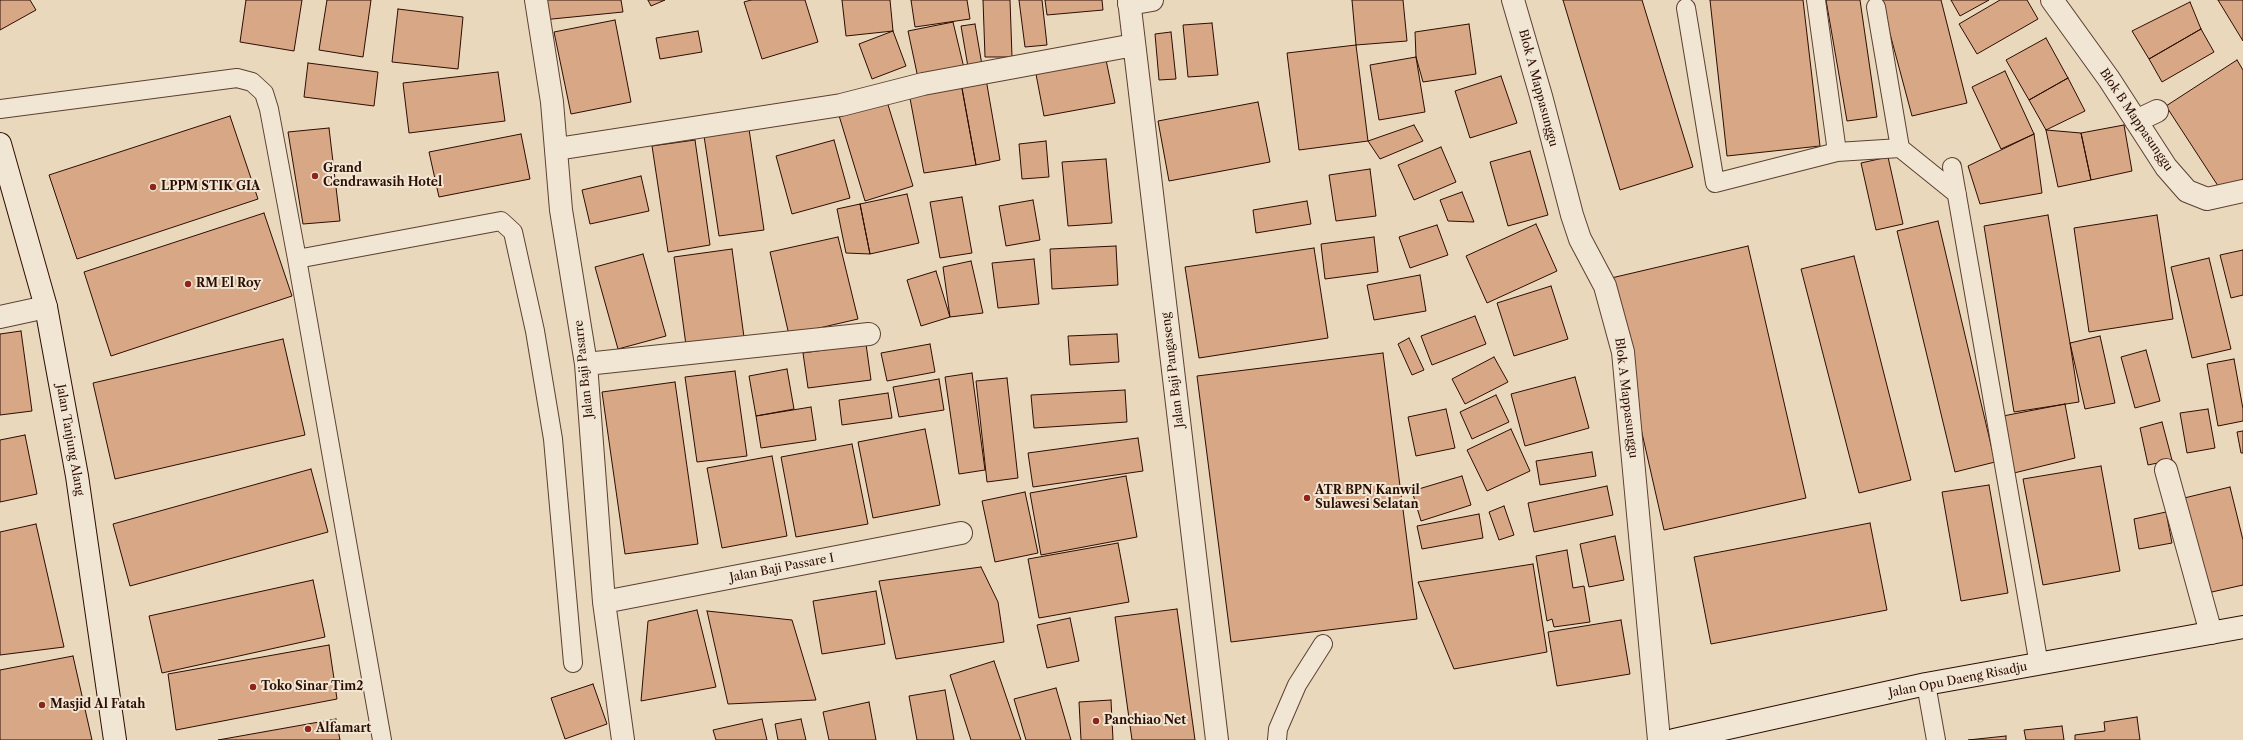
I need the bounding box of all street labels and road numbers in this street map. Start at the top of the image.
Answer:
street label: Blok A Mappasunggu [1515,28,1561,148]
street label: Blok B Mappasunggu [2096,66,2176,174]
street label: Jalan Baji Pangaseng [1159,312,1187,428]
street label: Jalan Baji Pasarre [572,319,596,419]
street label: Blok A Mappasunggu [1611,337,1641,459]
street label: Jalan Tanjung Alang [53,383,87,497]
street label: Jalan Baji Passare I [729,551,835,585]
street label: Jalan Opu Daeng Risadju [1887,659,2029,701]

